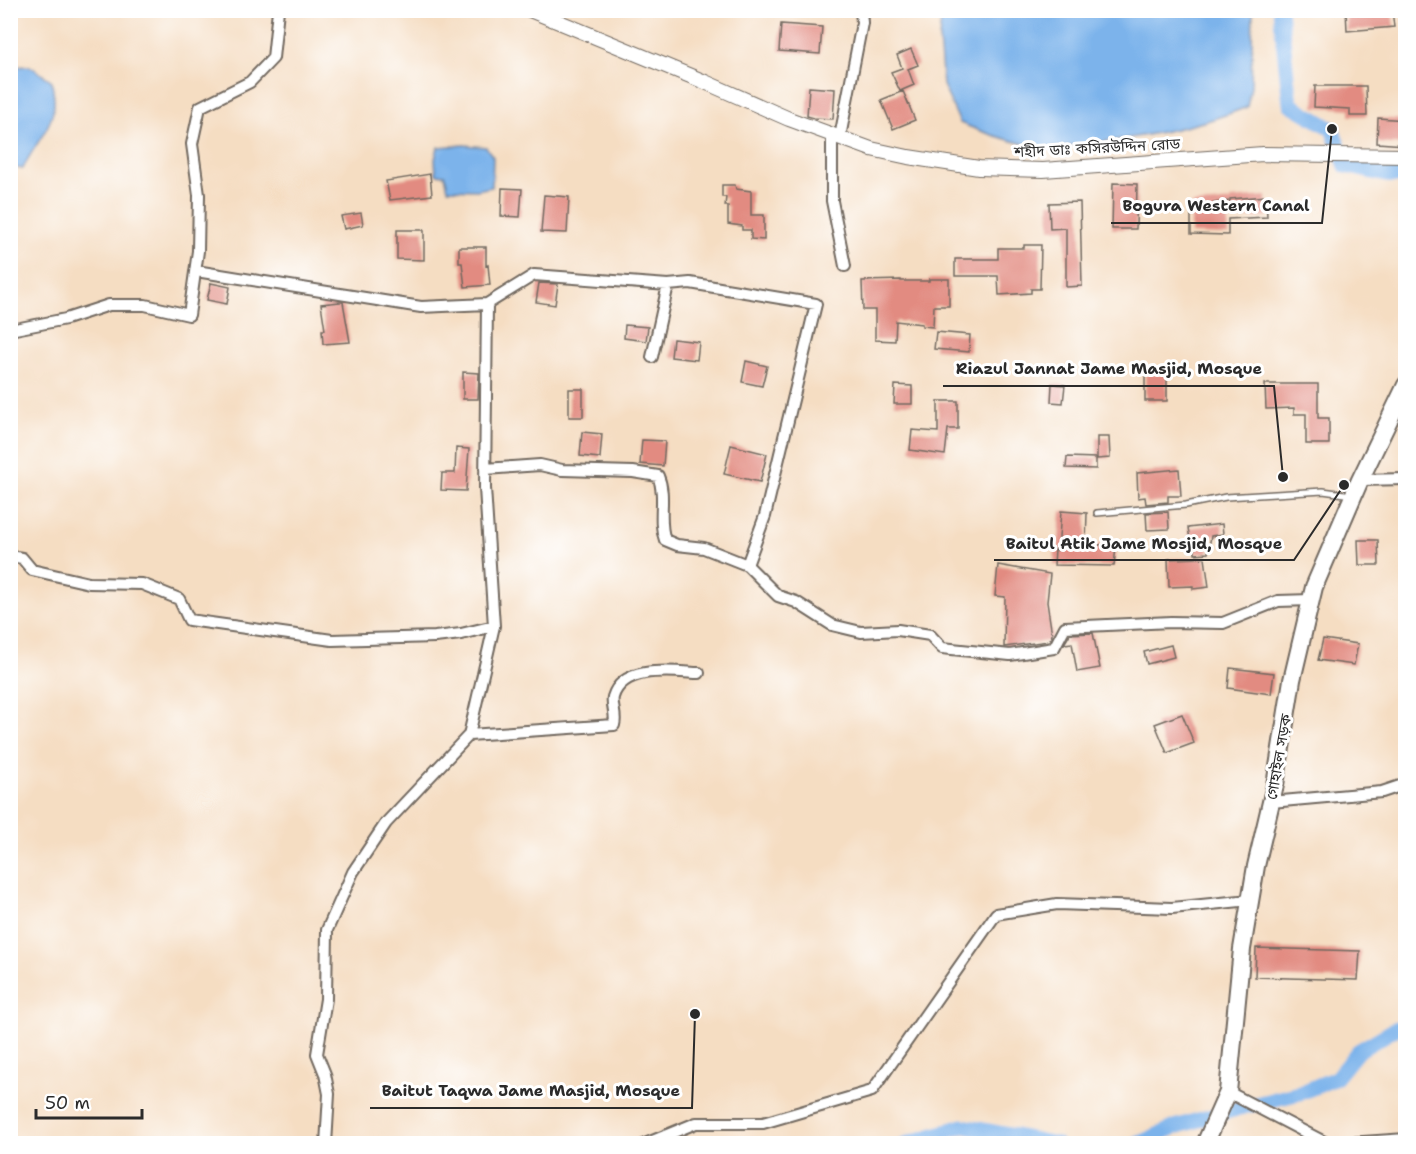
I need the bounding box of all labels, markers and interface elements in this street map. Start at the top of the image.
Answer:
street label: শহীদ ডাঃ কসিরউদ্দিন রোড [1012,134,1181,162]
callout: Bogura Western Canal [1111,189,1322,223]
text: Bogura Western Canal [1122,195,1310,216]
callout: Riazul Jannat Jame Masjid, Mosque [943,352,1274,386]
text: Riazul Jannat Jame Masjid, Mosque [956,358,1263,379]
callout: Baitul Atik Jame Mosjid, Mosque [994,526,1294,560]
text: Baitul Atik Jame Mosjid, Mosque [1006,533,1283,554]
street label: গোহাইল সড়ক [1262,712,1297,801]
callout: Baitut Taqwa Jame Masjid, Mosque [370,1074,692,1108]
text: Baitut Taqwa Jame Masjid, Mosque [382,1080,681,1101]
scale bar [36,1082,142,1120]
text: 50 m [45,1091,90,1115]

